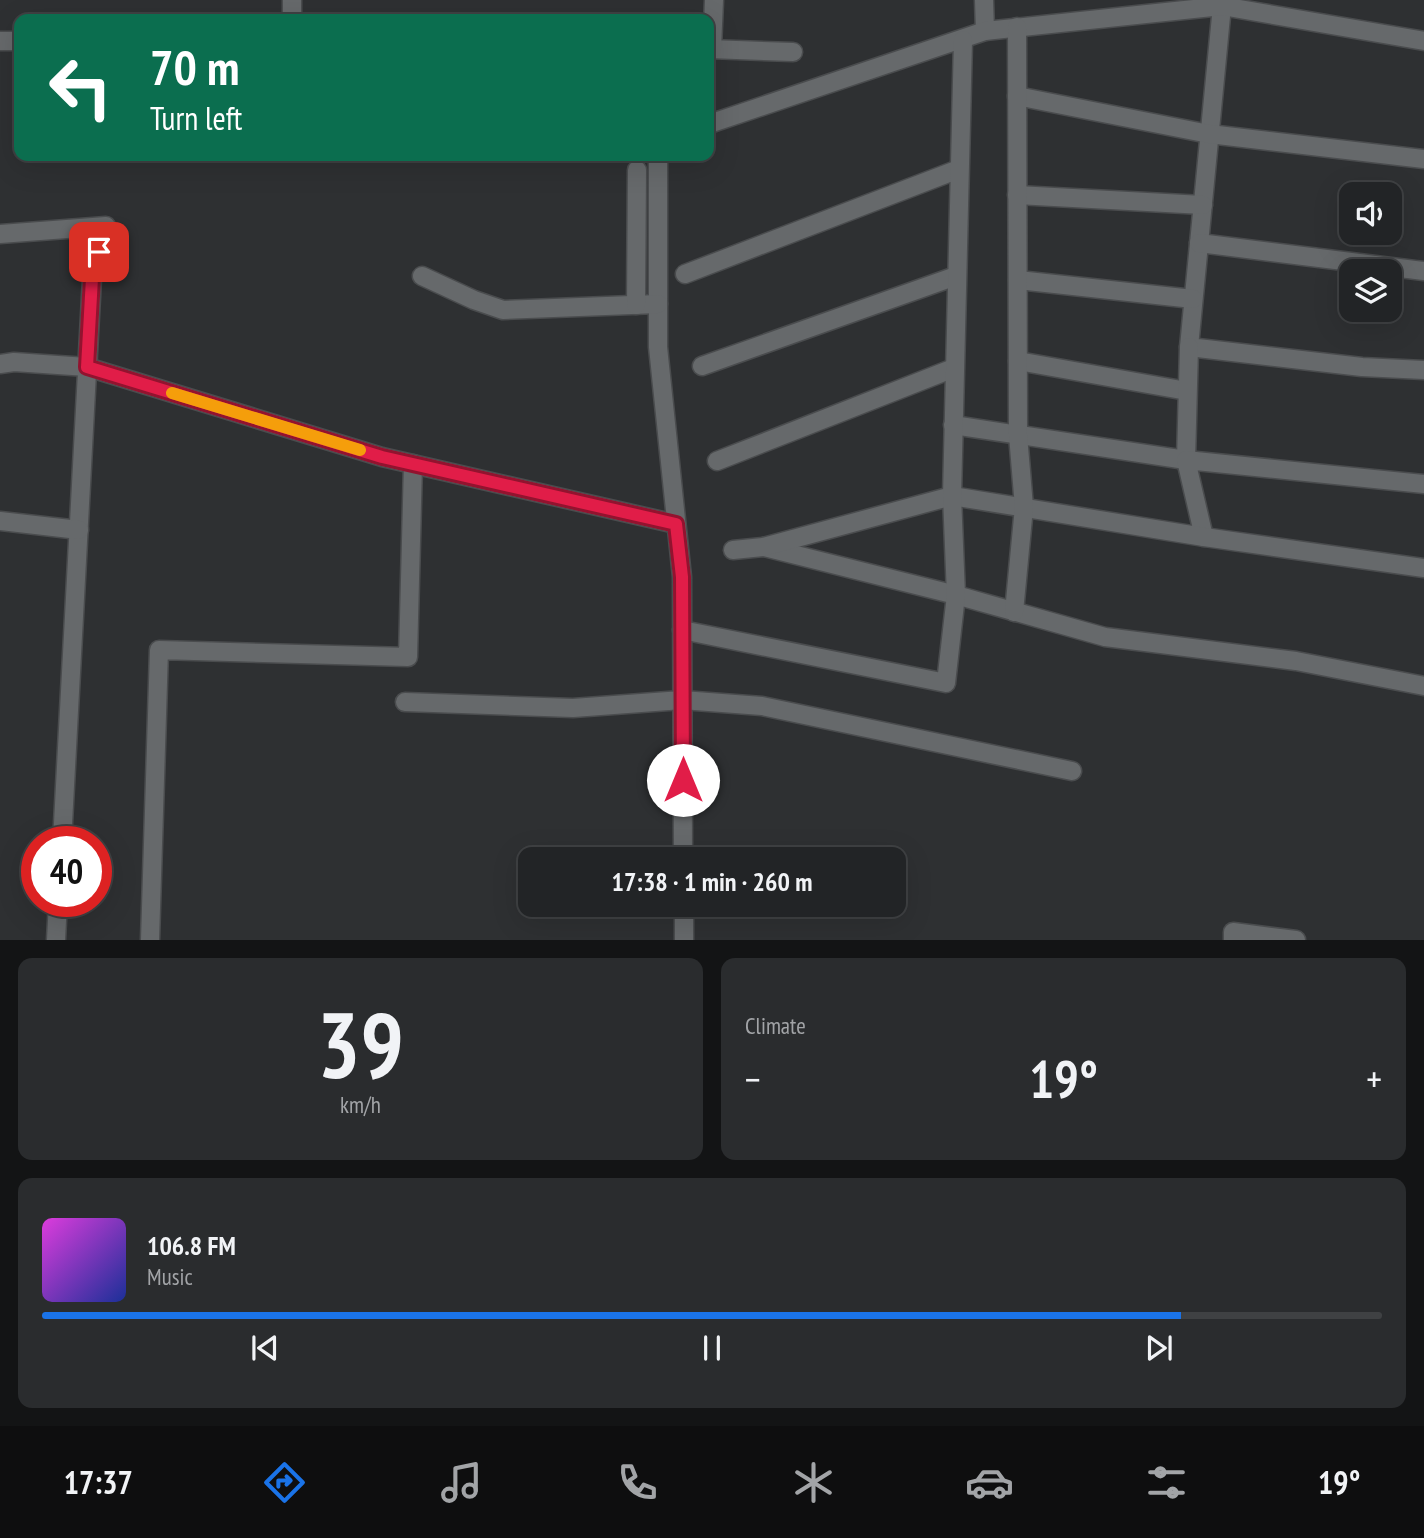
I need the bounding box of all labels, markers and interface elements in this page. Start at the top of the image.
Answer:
text: 70 m [150,35,239,99]
icon: left [35,42,126,133]
text: Turn left [150,97,242,139]
map controls [1339,182,1402,322]
button: sound [1339,182,1402,245]
pin [69,222,129,282]
icon: arrive [80,233,118,271]
button: layers [1339,259,1402,322]
position arrow [646,743,720,817]
speed limit sign: 40 [21,826,112,917]
text: 17:38 · 1 min · 260 m [612,865,812,898]
text: 39 [317,985,404,1103]
text: Climate [745,1011,806,1040]
text: 19° [1029,1045,1098,1112]
text: − [745,1054,761,1103]
text: + [1366,1054,1382,1103]
text: km/h [340,1090,381,1119]
text: 106.8 FM [147,1229,236,1262]
text: Music [147,1262,193,1291]
icon: previous [246,1329,284,1367]
icon: pause [693,1329,731,1367]
icon: next [1140,1329,1178,1367]
icon: directions [260,1458,309,1507]
icon: music [437,1458,486,1507]
icon: phone [613,1458,662,1507]
icon: climate [789,1458,838,1507]
icon: car [965,1458,1014,1507]
icon: filters [1142,1458,1191,1507]
text: 17:37 [64,1461,133,1503]
text: 19° [1318,1461,1360,1503]

